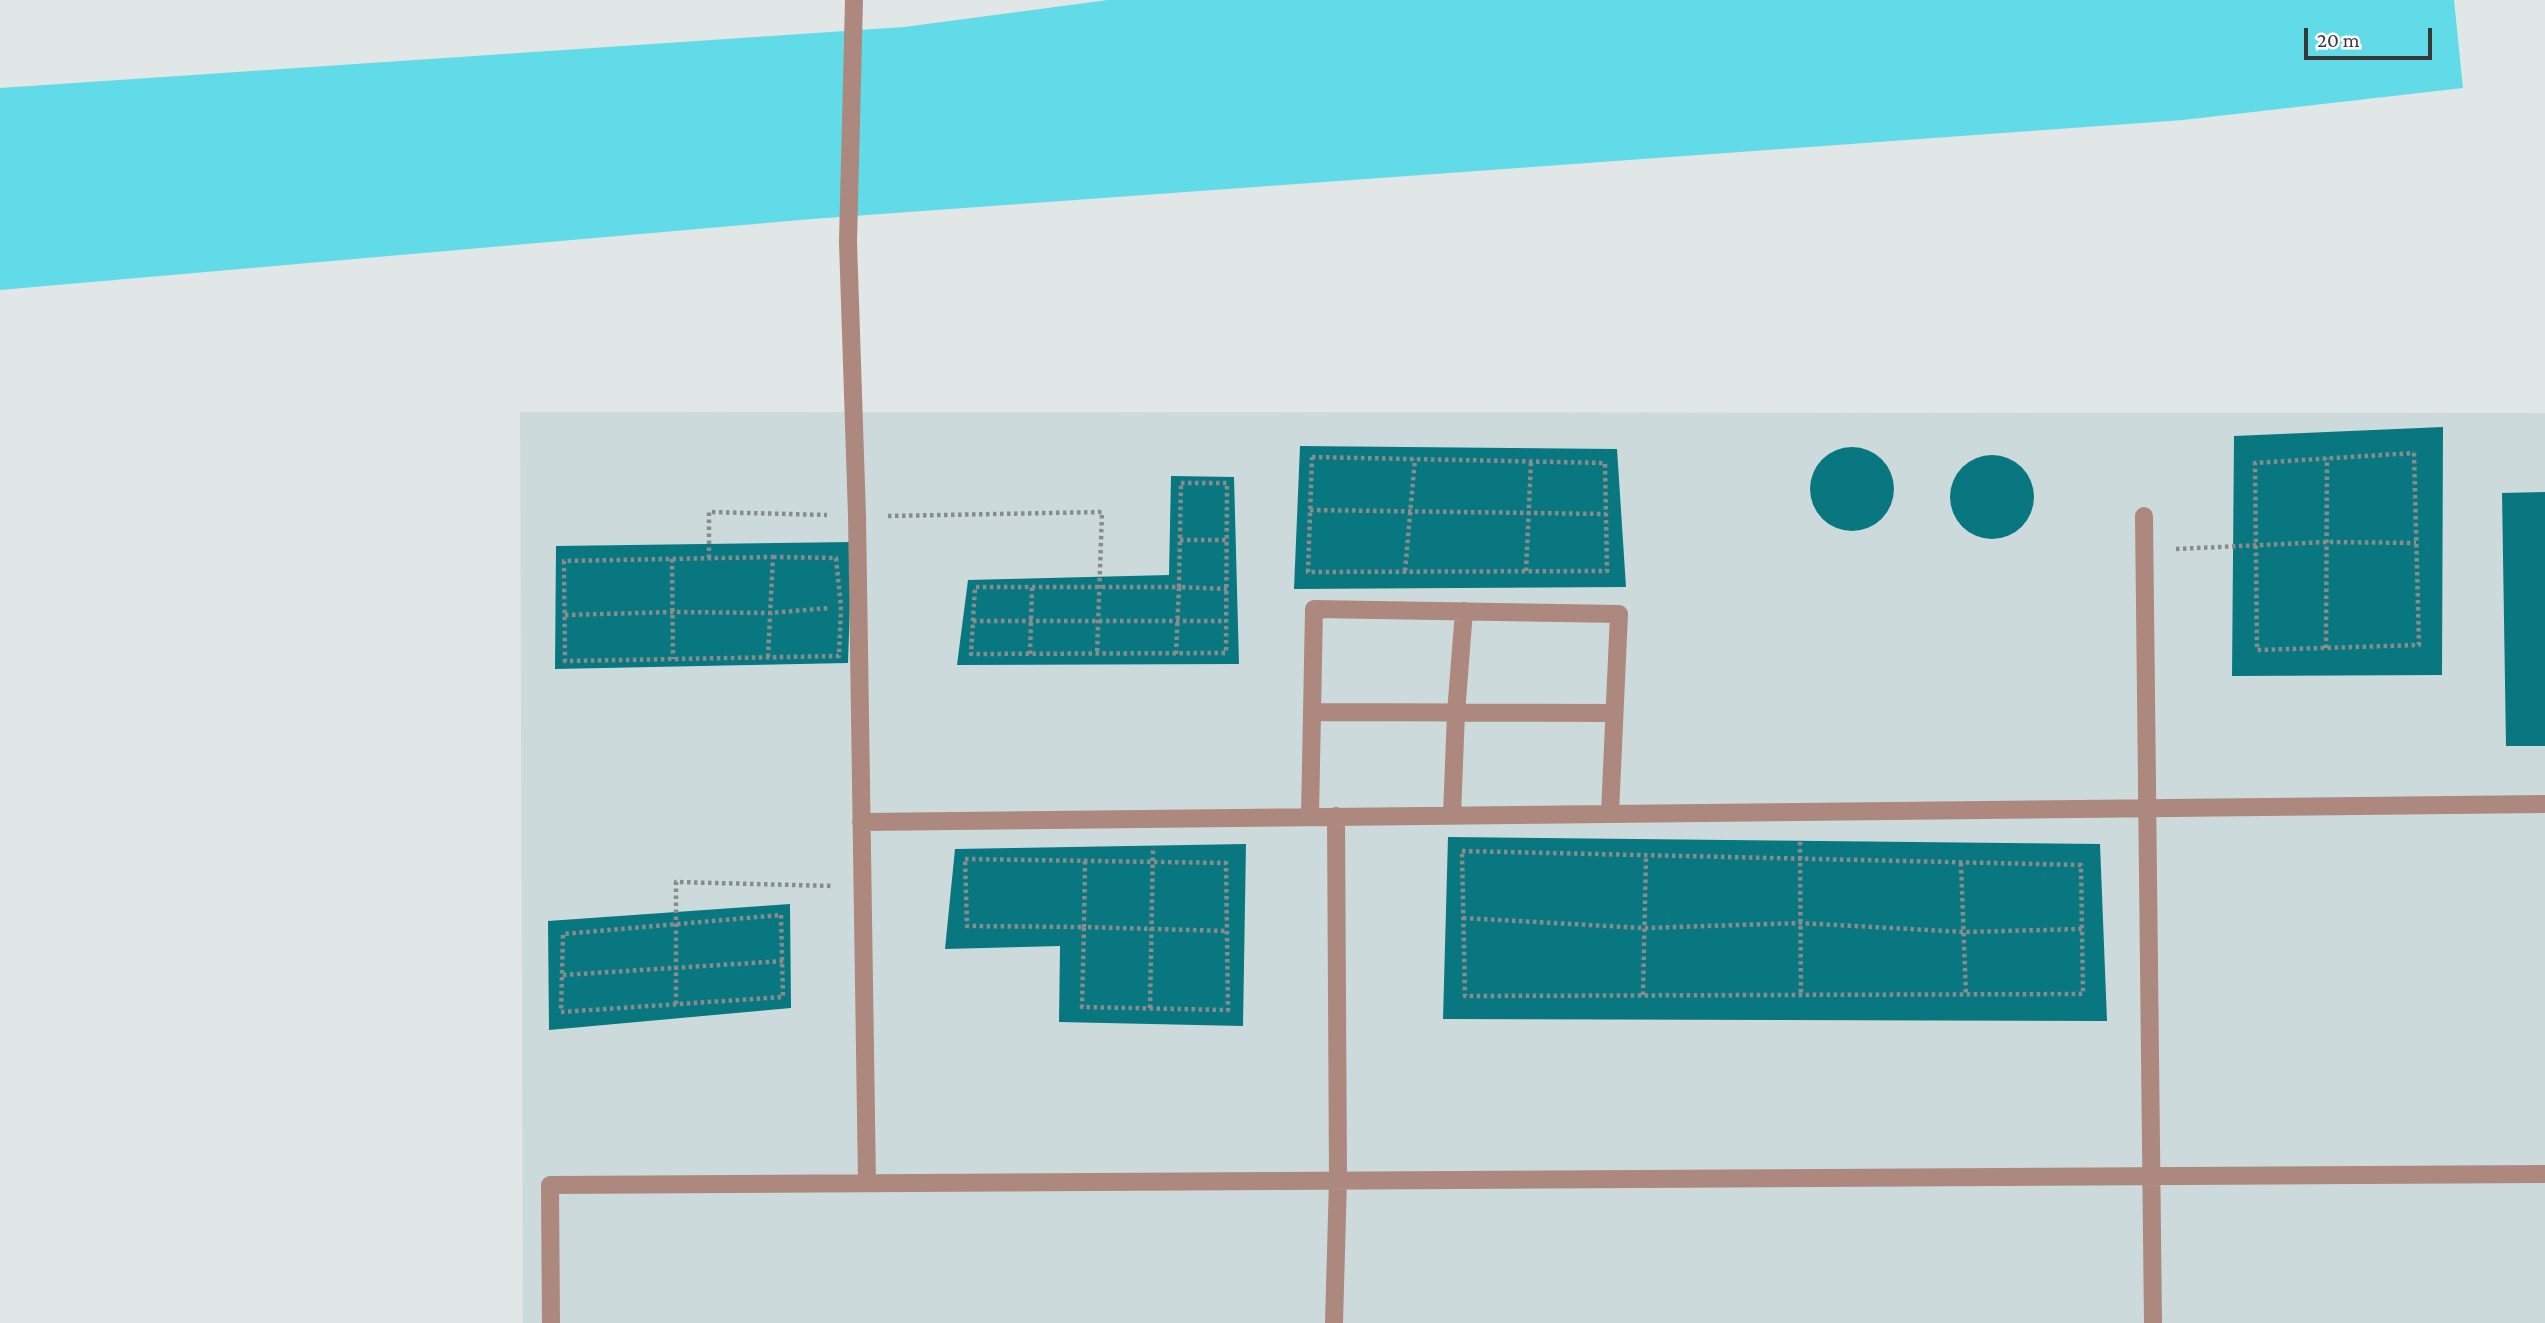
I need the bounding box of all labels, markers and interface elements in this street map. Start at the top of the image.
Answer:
scale bar [2307,14,2435,58]
text: 20 m [2317,28,2360,52]

